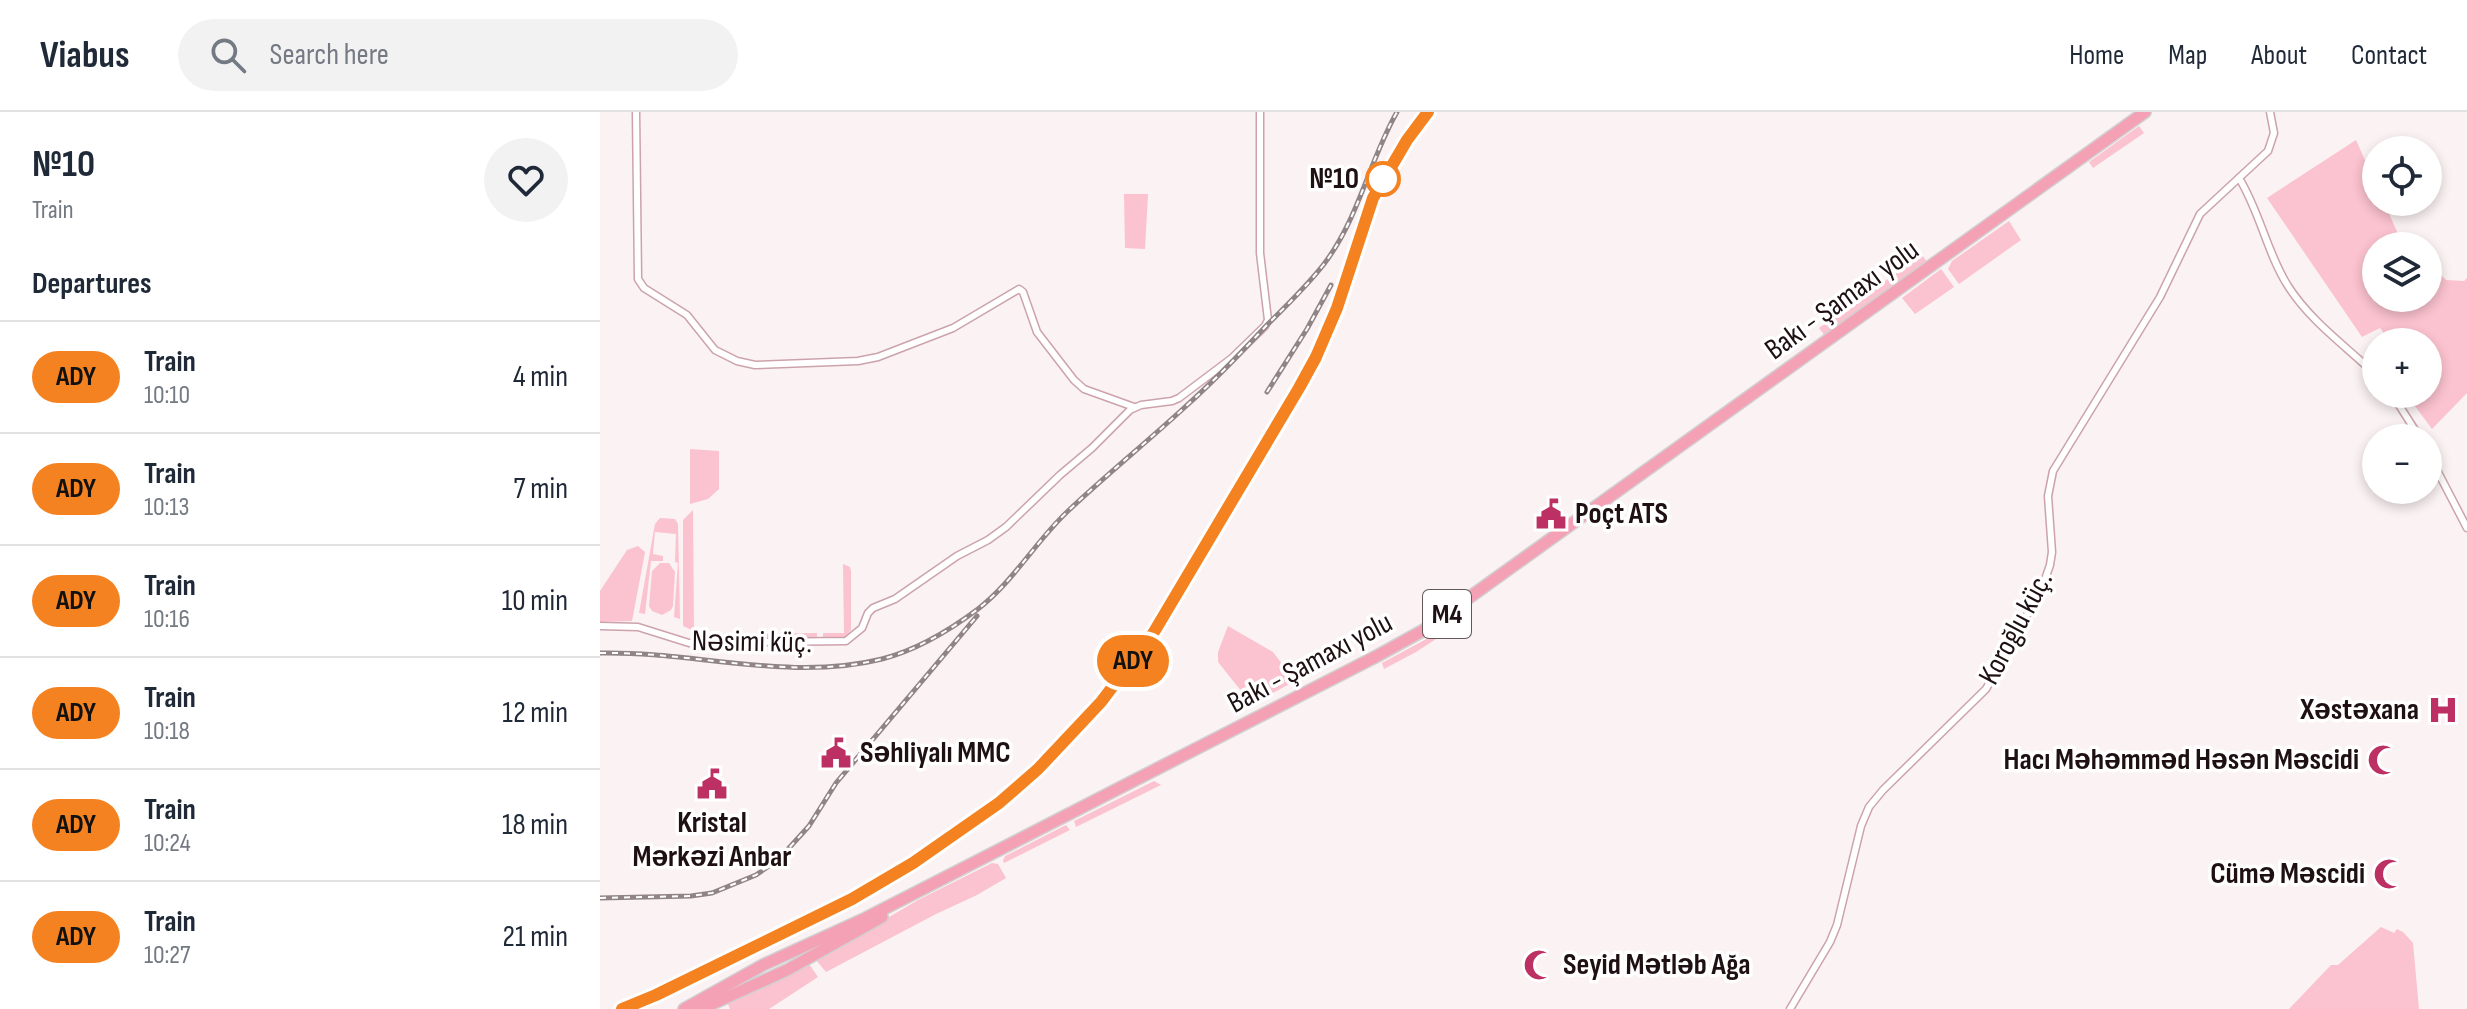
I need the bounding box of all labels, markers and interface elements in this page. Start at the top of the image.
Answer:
search box [178,19,738,91]
text: Viabus [40,33,130,78]
icon: search [206,33,250,77]
text: Search here [270,37,389,73]
text: Home [2069,39,2124,72]
text: Map [2168,39,2207,72]
text: About [2251,39,2307,72]
text: Contact [2351,39,2427,72]
map controls [2362,136,2442,504]
button: locate [2362,136,2442,216]
button: heart [484,138,568,222]
text: №10 [32,142,95,187]
place label: №10 [1309,161,1359,197]
marker: №10 [1366,162,1400,196]
text: Train [32,195,74,226]
street label: Bakı - Şamaxı yolu [1758,232,1926,368]
button: layers [2362,232,2442,312]
text: Departures [32,266,152,302]
button: + [2362,328,2442,408]
text: Train [144,344,196,380]
text: 4 min [513,359,568,395]
text: ADY [56,360,96,393]
text: 10:10 [144,380,190,411]
button: − [2362,424,2442,504]
text: Train [144,456,196,492]
text: 7 min [514,471,568,507]
text: ADY [56,472,96,505]
text: 10:13 [144,492,189,523]
place label: Poçt ATS [1575,496,1668,532]
public building icon: Poçt ATS [1534,497,1568,531]
street label: Koroğlu küç. [1971,565,2061,691]
text: Train [144,568,196,604]
text: 10 min [502,583,568,619]
text: ADY [56,584,96,617]
road number: M4 [1423,590,1471,638]
text: 10:16 [144,604,190,635]
street label: Bakı - Şamaxı yolu [1221,605,1399,721]
street label: Nəsimi küç. [692,623,812,661]
line badge: ADY [1087,635,1179,687]
text: ADY [1113,644,1153,677]
text: Train [144,680,196,716]
place label: Xəstəxana [2299,692,2419,728]
hospital icon: Xəstəxana [2426,693,2460,727]
text: 12 min [502,695,568,731]
text: ADY [56,696,96,729]
text: 10:18 [144,716,190,747]
place label: Səhliyalı MMC [860,735,1011,771]
public building icon: Səhliyalı MMC [819,736,853,770]
place label: Hacı Məhəmməd Həsən Məscidi [2004,742,2359,778]
mosque icon: Hacı Məhəmməd Həsən Məscidi [2366,743,2400,777]
public building icon: Kristal Mərkəzi Anbar [695,767,729,801]
text: Train [144,792,196,828]
place label: Kristal Mərkəzi Anbar [632,805,792,875]
text: 18 min [502,807,568,843]
text: ADY [56,808,96,841]
text: 10:24 [144,828,191,859]
place label: Cümə Məscidi [2210,856,2365,892]
mosque icon: Cümə Məscidi [2372,857,2406,891]
text: Train [144,904,196,940]
text: 21 min [503,919,568,955]
text: ADY [56,920,96,953]
text: 10:27 [144,940,190,971]
place label: Seyid Mətləb Ağa [1563,947,1751,983]
mosque icon: Seyid Mətləb Ağa [1522,948,1556,982]

